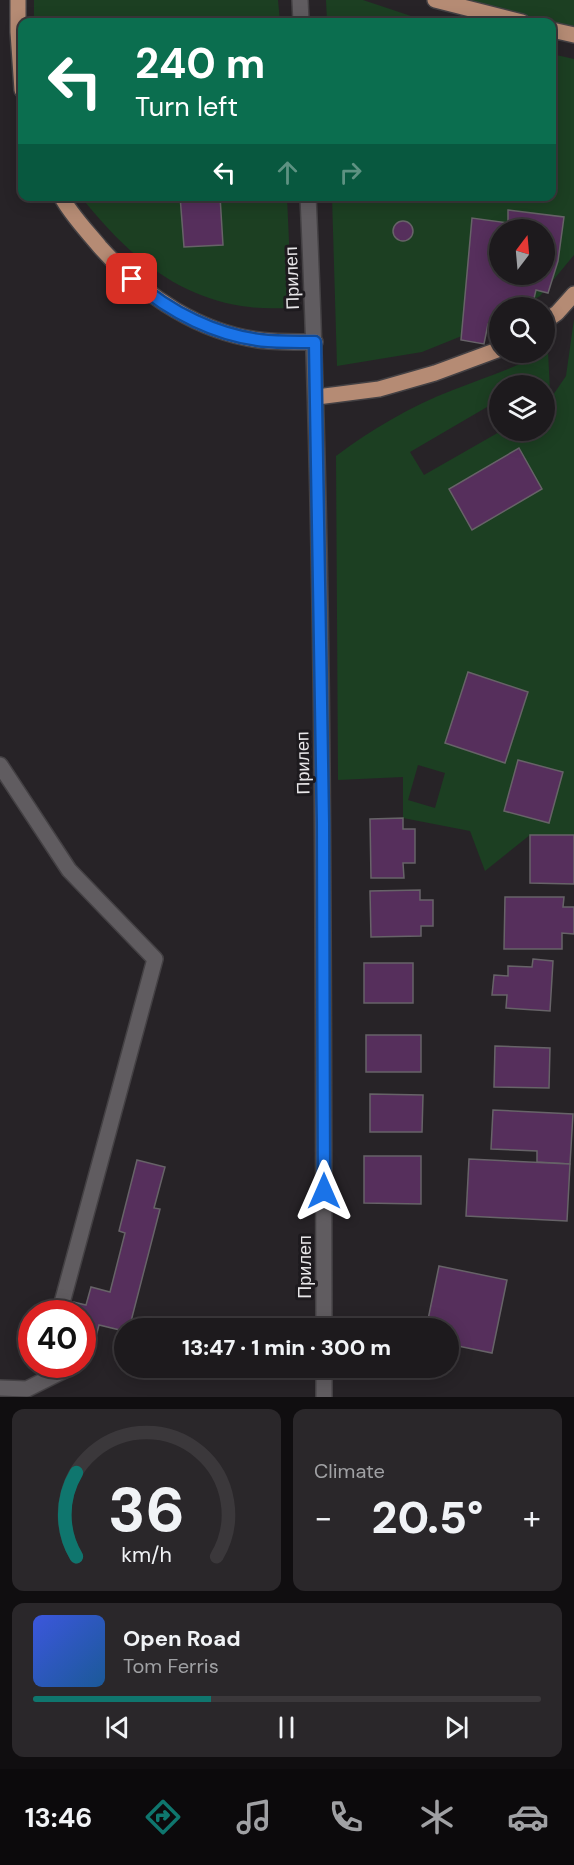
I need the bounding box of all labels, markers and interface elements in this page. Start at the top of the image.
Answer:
text: 240 m [135,36,265,91]
icon: left [36,42,114,120]
text: Turn left [135,89,238,124]
icon: left [208,156,241,189]
icon: ahead [271,156,304,189]
icon: right [334,156,367,189]
north arrow [489,219,555,285]
map controls [489,219,555,441]
street label: Прилеп [279,246,305,310]
pin [106,253,157,304]
icon: arrive [115,262,148,295]
button: search [489,297,555,363]
button: layers [489,375,555,441]
street label: Прилеп [290,731,316,795]
position arrow [292,1159,356,1223]
street label: Прилеп [293,1235,317,1299]
speed limit sign: 40 [18,1300,96,1378]
text: 13:47 · 1 min · 300 m [182,1333,391,1362]
text: Climate [314,1458,385,1484]
text: 36 [108,1469,185,1550]
text: 20.5° [372,1488,483,1547]
text: − [314,1496,332,1539]
text: + [523,1496,541,1539]
text: km/h [121,1541,172,1569]
text: Open Road [123,1624,241,1653]
text: Tom Ferris [123,1653,219,1679]
icon: previous [101,1711,134,1744]
icon: pause [270,1711,303,1744]
icon: next [440,1711,473,1744]
icon: directions [142,1796,184,1838]
icon: music [233,1796,275,1838]
icon: phone [325,1796,367,1838]
icon: climate [416,1796,458,1838]
icon: car [507,1796,549,1838]
text: 13:46 [25,1800,92,1835]

